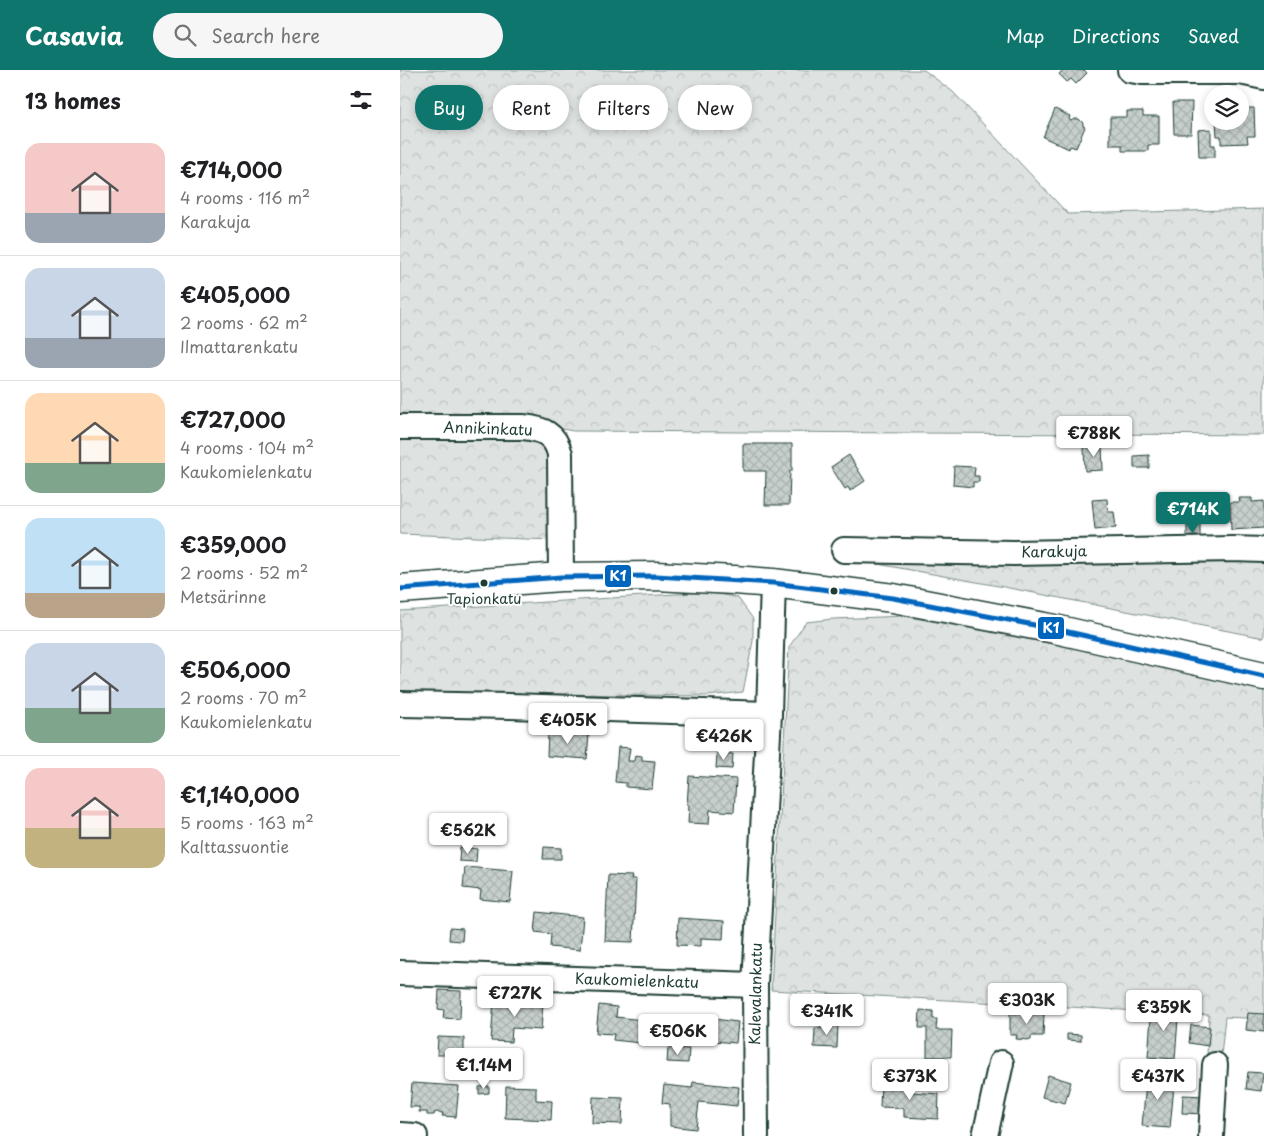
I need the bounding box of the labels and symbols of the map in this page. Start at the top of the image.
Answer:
street label: Annikinkatu [443,414,533,441]
pin: €788K [1059,416,1129,458]
pin: €714K [1158,492,1228,534]
street label: Karakuja [1021,538,1088,563]
line badge: K1 [604,564,632,588]
text: K1 [610,565,627,586]
marker: Tapionkatu [479,578,489,588]
unlabelled marker [829,586,839,596]
place label: Tapionkatu [446,588,522,609]
line badge: K1 [1037,616,1065,640]
text: K1 [1043,617,1060,638]
pin: €405K [533,702,603,745]
pin: €426K [689,718,759,761]
pin: €562K [433,812,503,855]
street label: Kalevalankatu [742,943,767,1045]
street label: Kaukomielenkatu [575,966,699,993]
pin: €727K [480,976,550,1018]
pin: €303K [992,982,1062,1025]
pin: €359K [1129,990,1199,1032]
pin: €341K [792,994,862,1036]
pin: €506K [643,1014,713,1056]
pin: €1.14M [443,1048,525,1090]
pin: €373K [875,1058,945,1101]
pin: €437K [1123,1058,1193,1101]

